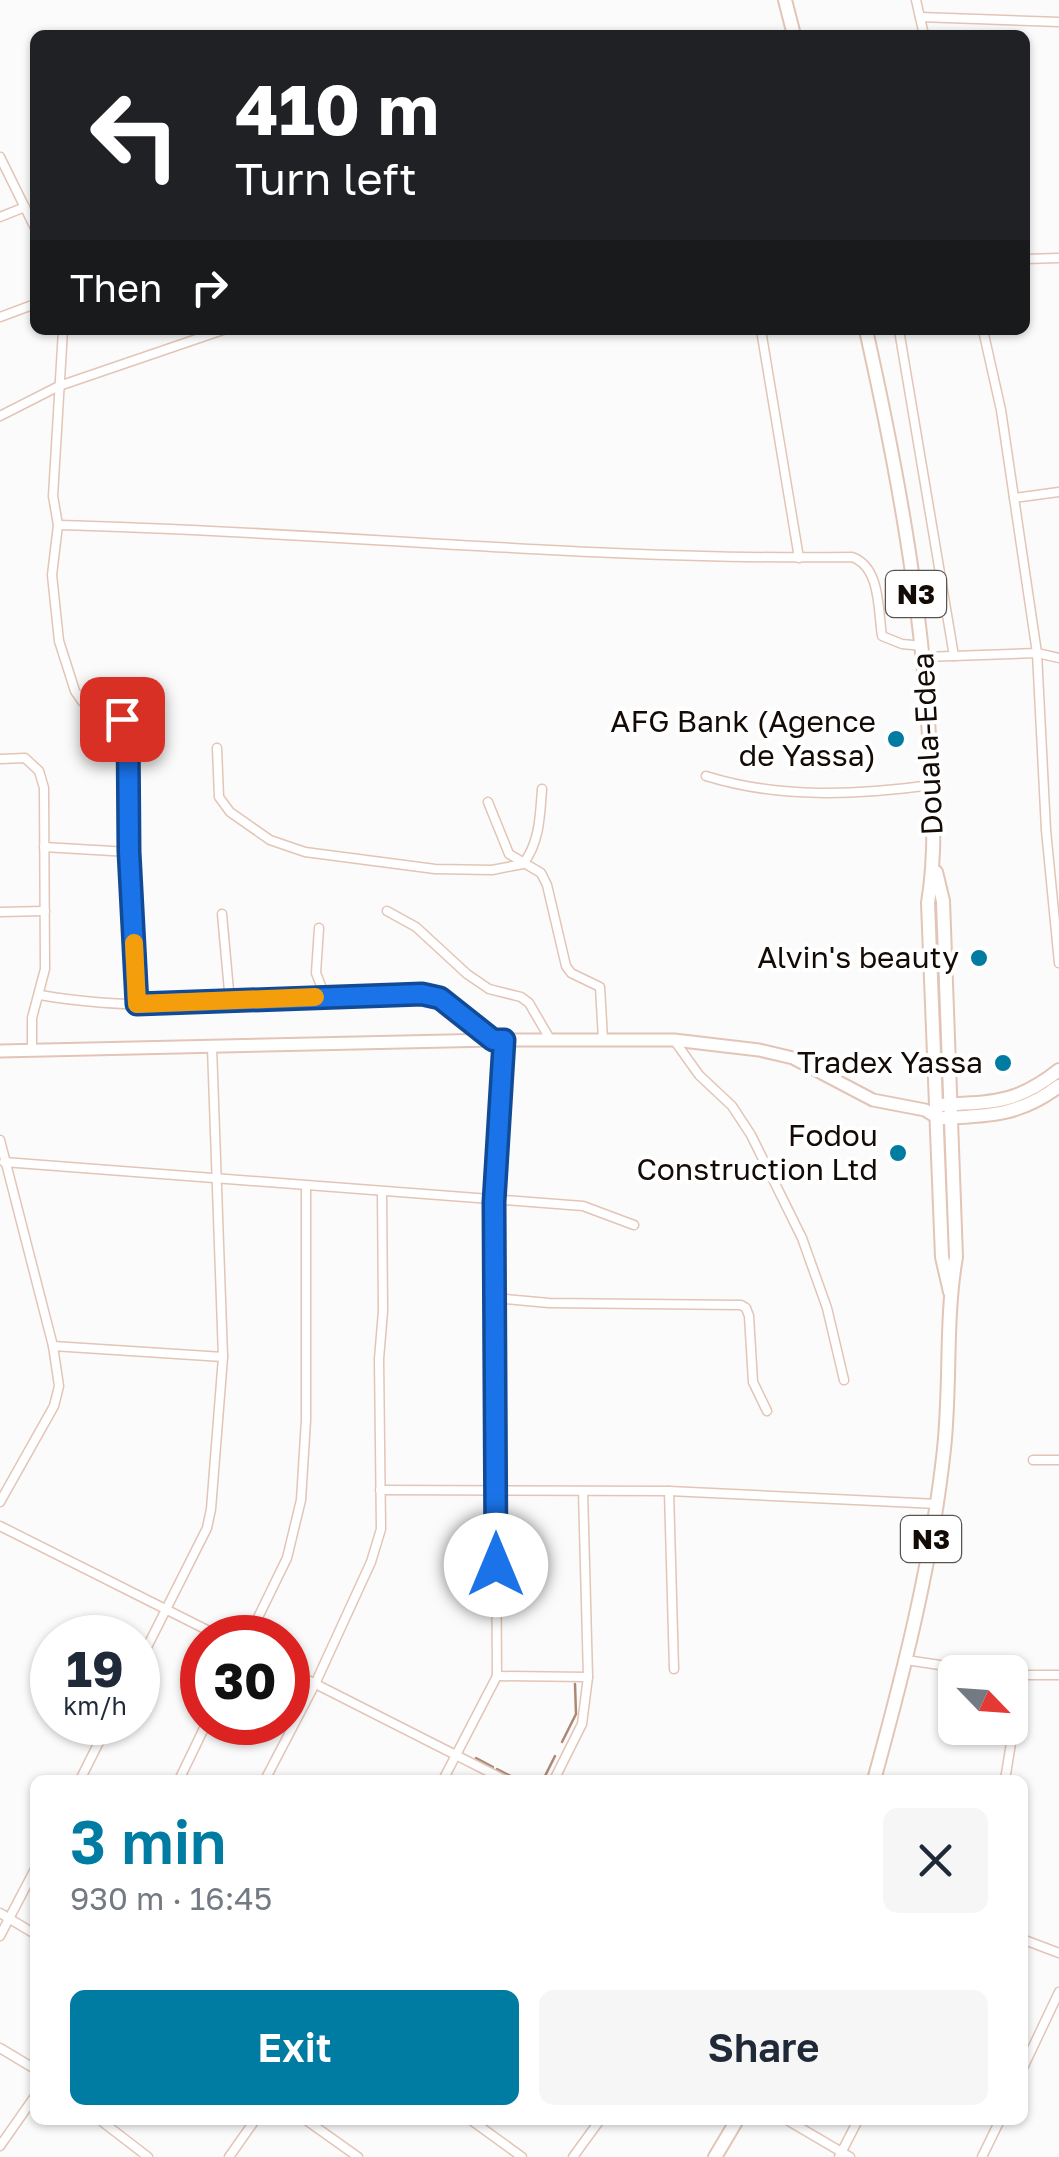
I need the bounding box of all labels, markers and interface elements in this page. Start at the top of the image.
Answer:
text: 410 m [235,66,439,150]
icon: left [70,70,200,200]
text: Turn left [235,151,417,205]
icon: right [182,260,237,315]
text: Then [70,265,162,310]
road number: N3 [886,571,946,617]
street label: Douala-Edea [904,652,950,836]
pin [80,677,165,762]
icon: arrive [95,692,150,747]
place label: AFG Bank (Agence de Yassa) [610,703,876,773]
marker: AFG Bank (Agence de Yassa) [885,728,907,750]
place label: Alvin's beauty [757,939,959,975]
marker: Alvin's beauty [968,947,990,969]
place label: Tradex Yassa [797,1044,983,1080]
marker: Tradex Yassa [992,1052,1014,1074]
place label: Fodou Construction Ltd [636,1117,878,1187]
marker: Fodou Construction Ltd [887,1142,909,1164]
position arrow [444,1513,548,1617]
road number: N3 [901,1516,961,1562]
speed limit sign: 30 [180,1615,310,1745]
text: 19 [66,1638,124,1698]
north arrow [938,1655,1028,1745]
map controls [938,1655,1028,1745]
text: km/h [63,1690,127,1721]
text: 3 min [70,1805,226,1877]
button: close [883,1808,988,1913]
text: 930 m · 16:45 [70,1879,272,1917]
button: Exit [70,1990,519,2105]
button: Share [539,1990,988,2105]

